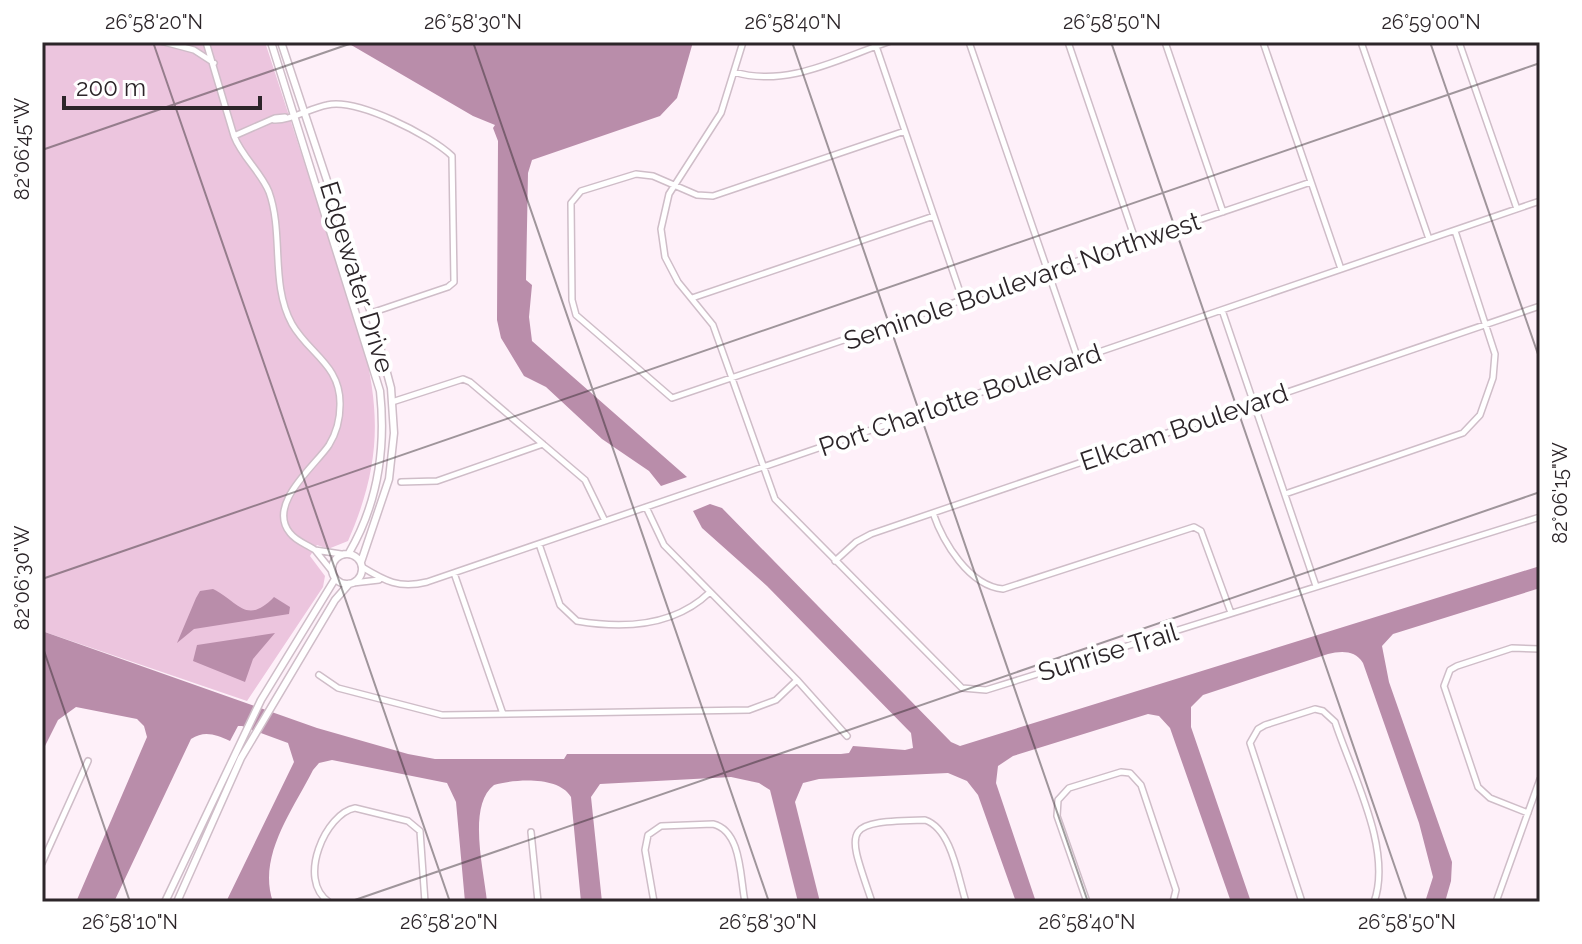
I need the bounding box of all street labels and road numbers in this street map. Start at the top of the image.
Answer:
street label: Edgewater Drive [314,178,400,376]
street label: Seminole Boulevard Northwest [840,206,1204,356]
street label: Port Charlotte Boulevard [815,338,1105,462]
street label: Elkcam Boulevard [1076,377,1292,477]
street label: Sunrise Trail [1035,616,1182,687]

